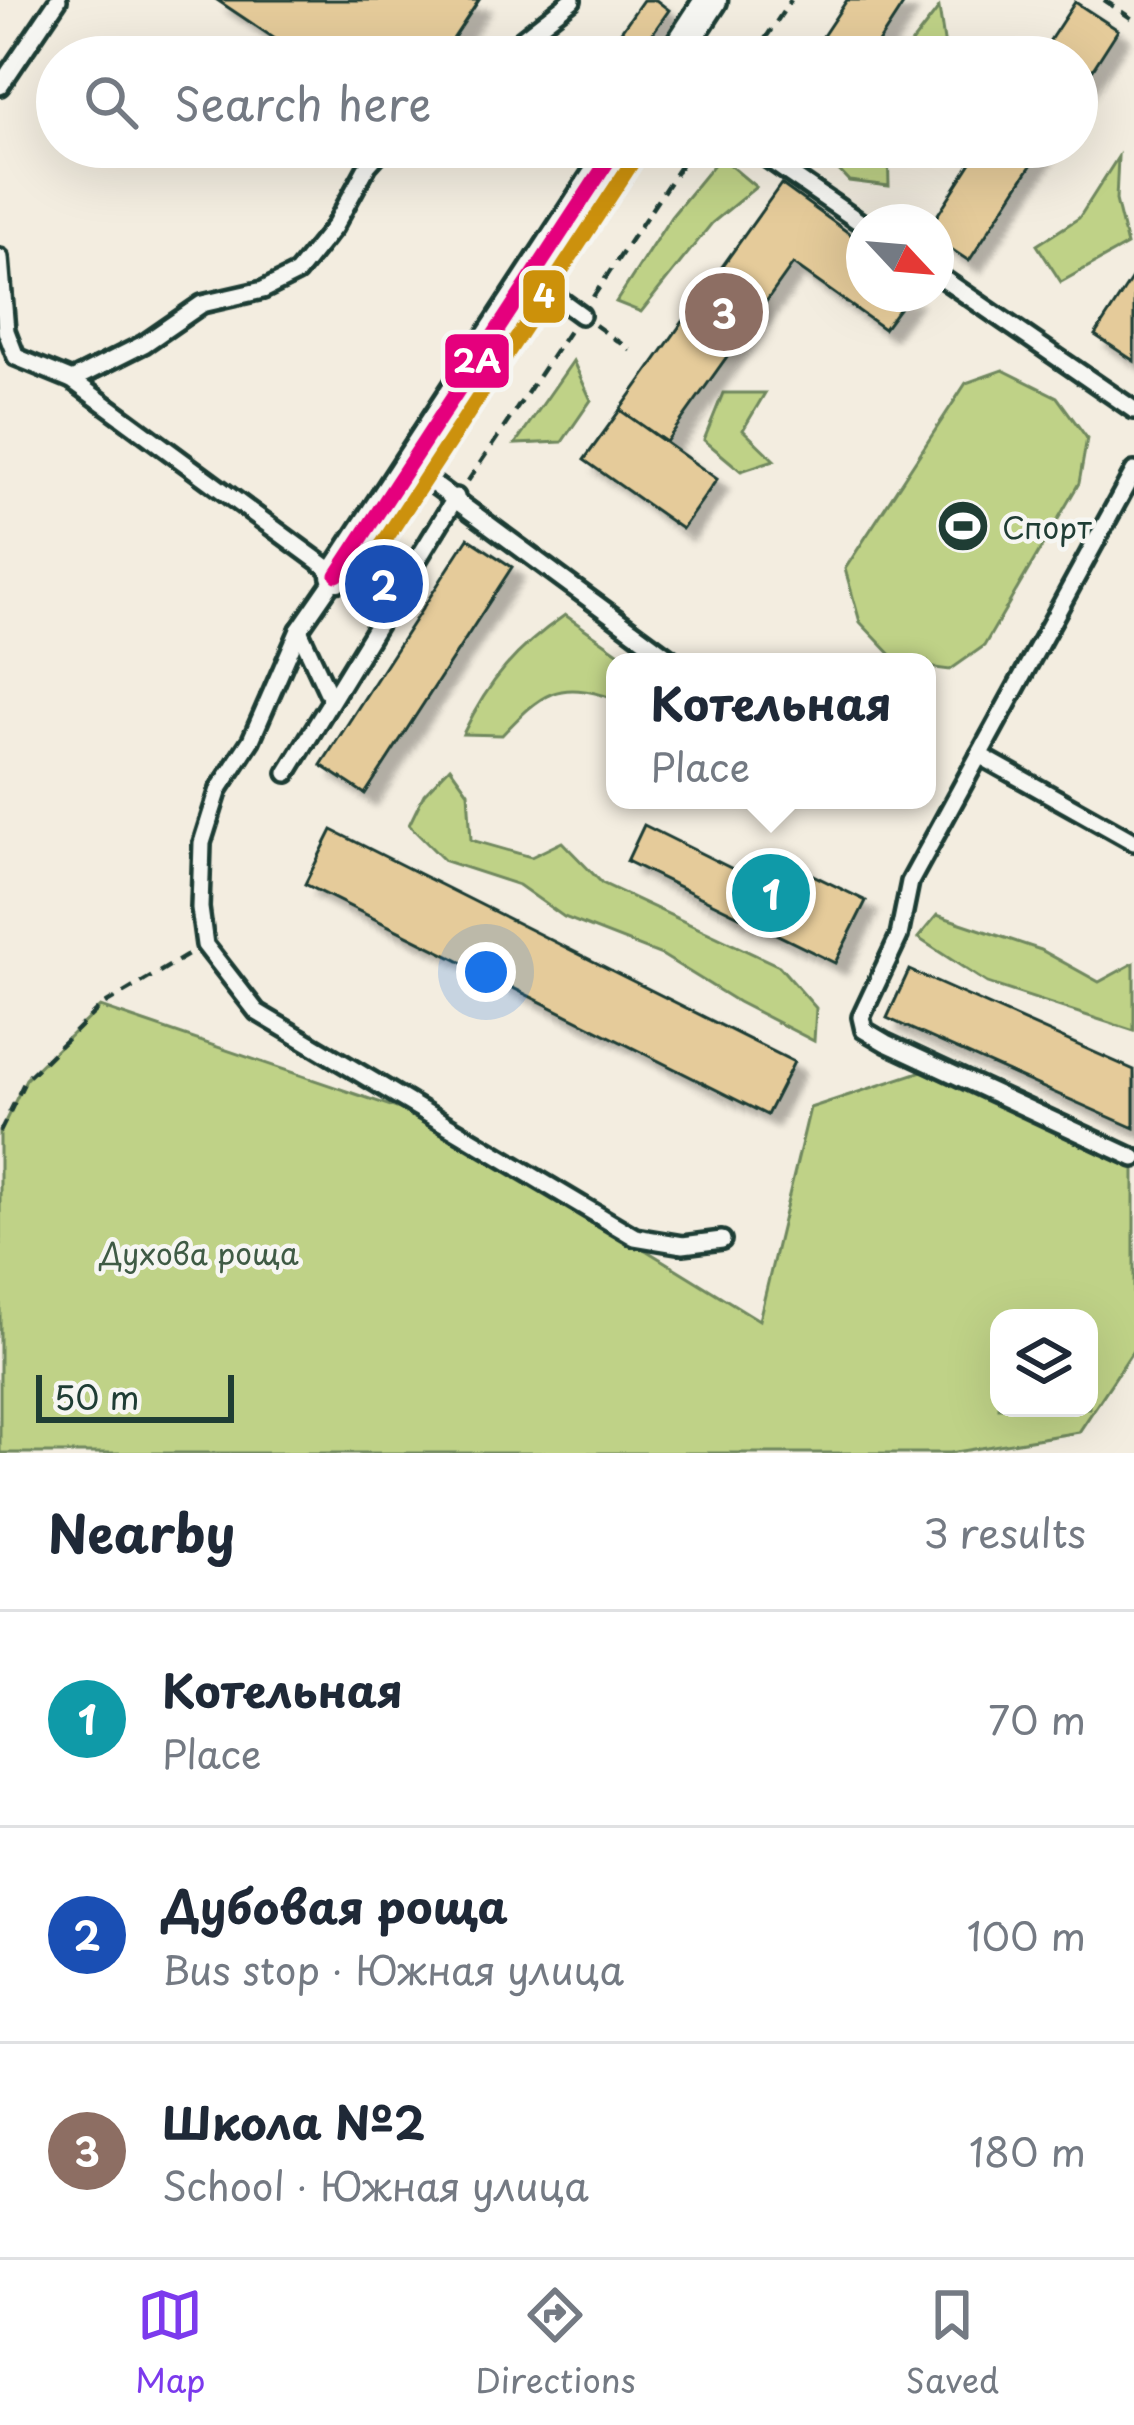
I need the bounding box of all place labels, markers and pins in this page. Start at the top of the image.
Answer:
pin: 3 [685,267,763,357]
sports icon: Спорт [935,498,991,554]
place label: Спорт [1002,504,1092,549]
pin: 2 [345,539,423,629]
pin: 1 [732,848,810,938]

